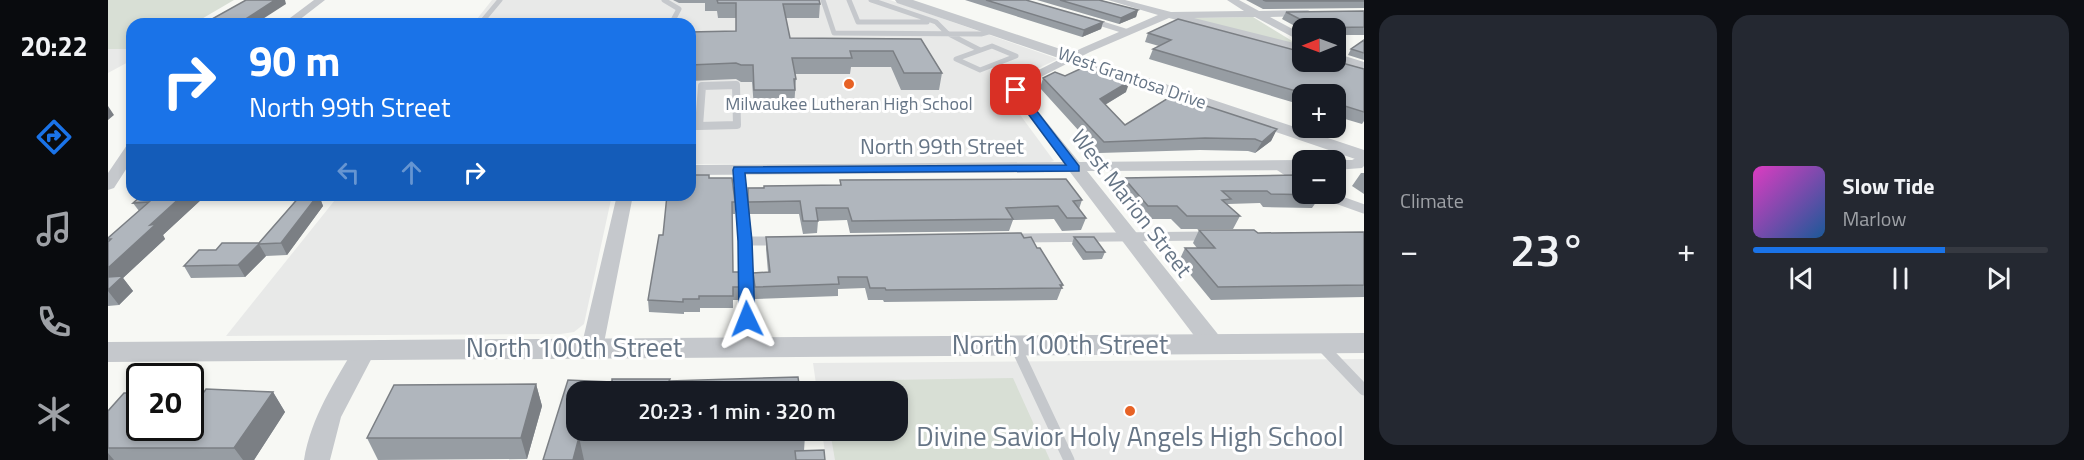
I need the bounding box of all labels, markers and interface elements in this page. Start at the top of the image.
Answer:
north arrow [1292,18,1346,72]
map controls [1292,18,1346,204]
text: 20:22 [20,25,88,66]
text: 90 m [249,28,341,92]
street label: West Grantosa Drive [1054,39,1210,116]
icon: right [150,42,228,120]
pin [990,64,1041,115]
icon: arrive [999,73,1032,106]
marker: Milwaukee Lutheran High School [842,77,856,91]
button: + [1292,84,1346,138]
text: North 99th Street [249,86,450,127]
place label: Milwaukee Lutheran High School [725,90,973,117]
icon: directions [33,116,75,158]
street label: West Marion Street [1063,122,1201,285]
street label: North 99th Street [860,129,1024,163]
button: − [1292,150,1346,204]
icon: left [332,156,365,189]
icon: ahead [395,156,428,189]
icon: right [458,156,491,189]
text: Slow Tide [1843,169,1934,203]
text: Climate [1400,185,1464,216]
text: Marlow [1843,203,1907,234]
icon: music [33,208,75,250]
text: 23° [1510,215,1586,283]
text: − [1400,225,1418,275]
text: + [1677,225,1695,275]
icon: previous [1785,262,1818,295]
icon: pause [1884,262,1917,295]
icon: next [1982,262,2015,295]
position arrow [715,287,779,351]
icon: phone [33,301,75,343]
street label: North 100th Street [952,323,1169,364]
street label: North 100th Street [466,326,683,367]
speed limit sign: 20 [126,363,204,441]
icon: climate [33,393,75,435]
text: 20:23 · 1 min · 320 m [638,394,836,428]
marker: Divine Savior Holy Angels High School [1123,404,1137,418]
place label: Divine Savior Holy Angels High School [916,415,1344,456]

